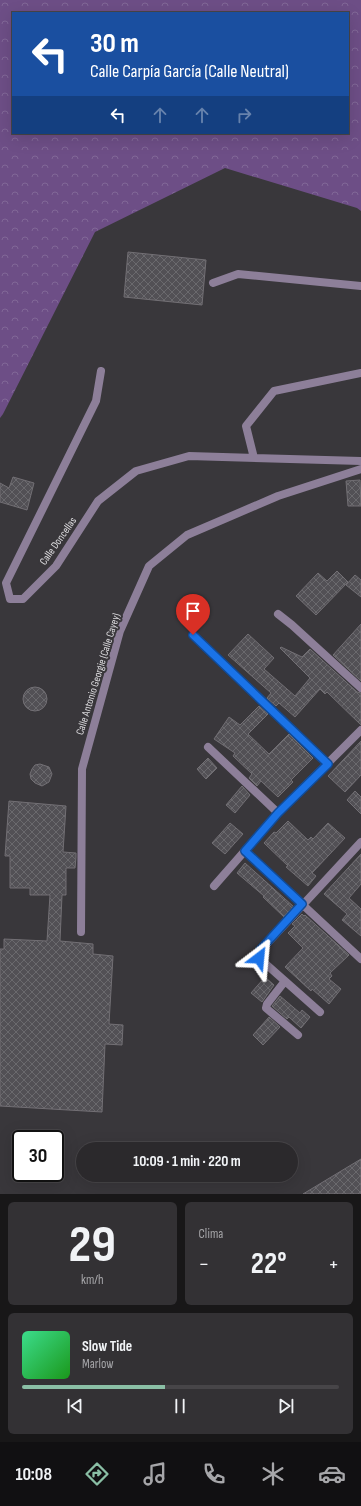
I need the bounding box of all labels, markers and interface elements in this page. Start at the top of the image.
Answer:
text: 30 m [90,27,139,60]
icon: left [24,28,76,80]
text: Calle Carpía García (Calle Neutral) [90,61,289,82]
icon: left [107,104,129,126]
icon: ahead [149,104,171,126]
icon: ahead [191,104,213,126]
icon: right [233,104,255,126]
street label: Calle Doncellas [37,515,79,567]
pin [176,594,210,635]
icon: arrive [182,600,204,622]
street label: Calle Antonio Georgie (Calle Cayey) [73,612,123,736]
position arrow [238,937,280,979]
speed limit sign: 30 [12,1130,64,1182]
text: 10:09 · 1 min · 220 m [133,1152,241,1171]
text: 29 [69,1214,116,1277]
text: Clima [199,1226,223,1242]
text: 22° [251,1246,287,1282]
text: − [199,1251,209,1278]
text: + [328,1251,339,1278]
text: km/h [81,1272,103,1288]
text: Slow Tide [82,1337,132,1356]
text: Marlow [82,1356,114,1372]
icon: previous [64,1395,86,1417]
icon: pause [169,1395,191,1417]
icon: next [275,1395,297,1417]
icon: directions [83,1460,111,1488]
icon: music [141,1460,169,1488]
icon: phone [200,1460,228,1488]
icon: climate [259,1460,287,1488]
icon: car [318,1460,346,1488]
text: 10:08 [15,1464,52,1485]

